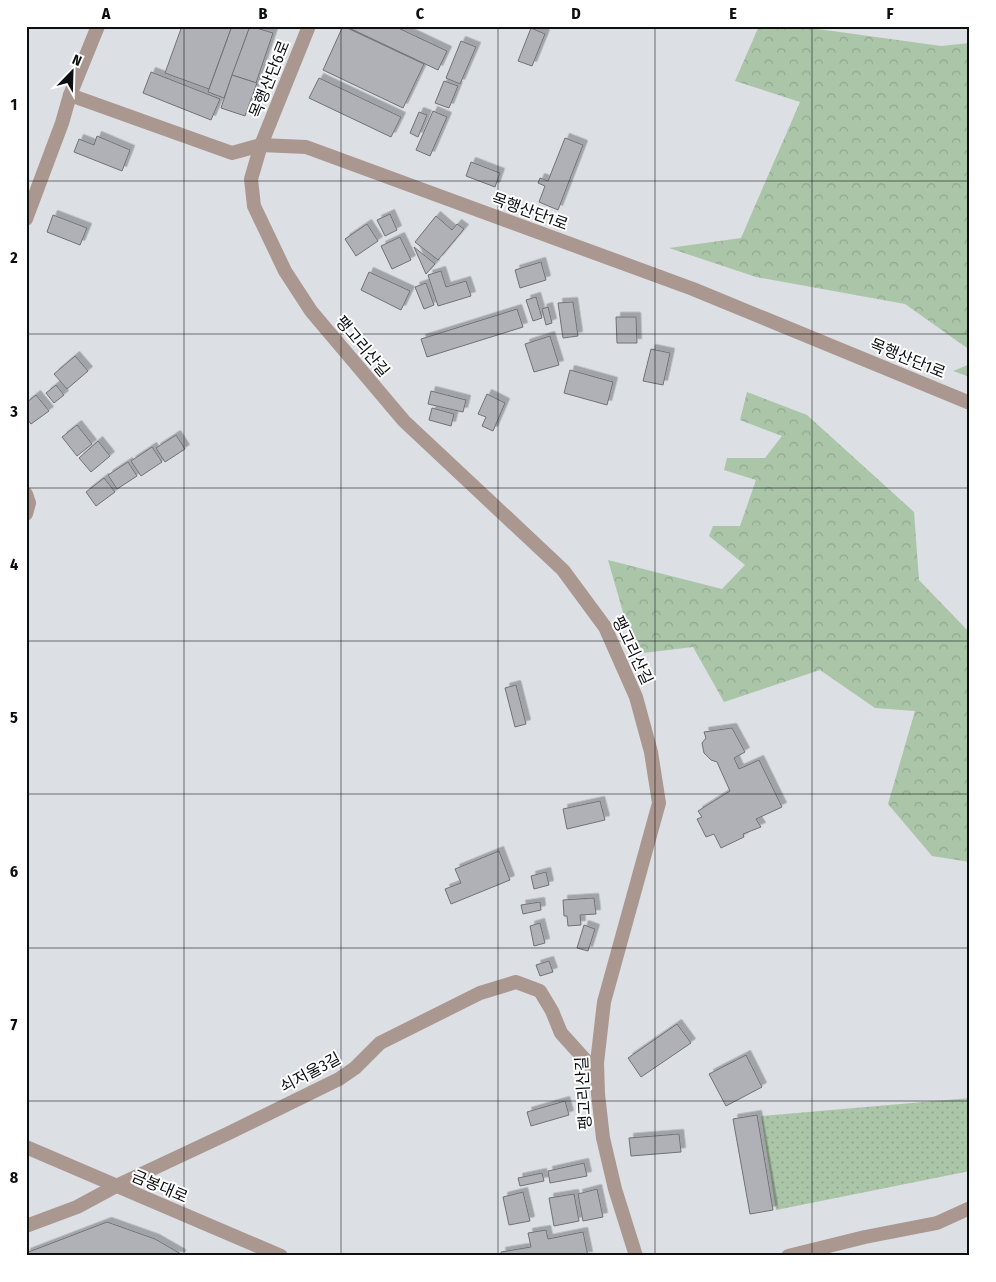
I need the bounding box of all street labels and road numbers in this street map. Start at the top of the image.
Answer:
street label: 목행산단6로 [245,38,294,121]
street label: 목행산단1로 [489,189,571,234]
street label: 팽고리산길 [332,312,394,381]
street label: 목행산단1로 [867,335,949,382]
street label: 팽고리산길 [608,613,657,688]
street label: 쇠저울3길 [277,1049,344,1096]
street label: 팽고리산길 [572,1056,595,1130]
street label: 금봉대로 [129,1166,191,1207]

